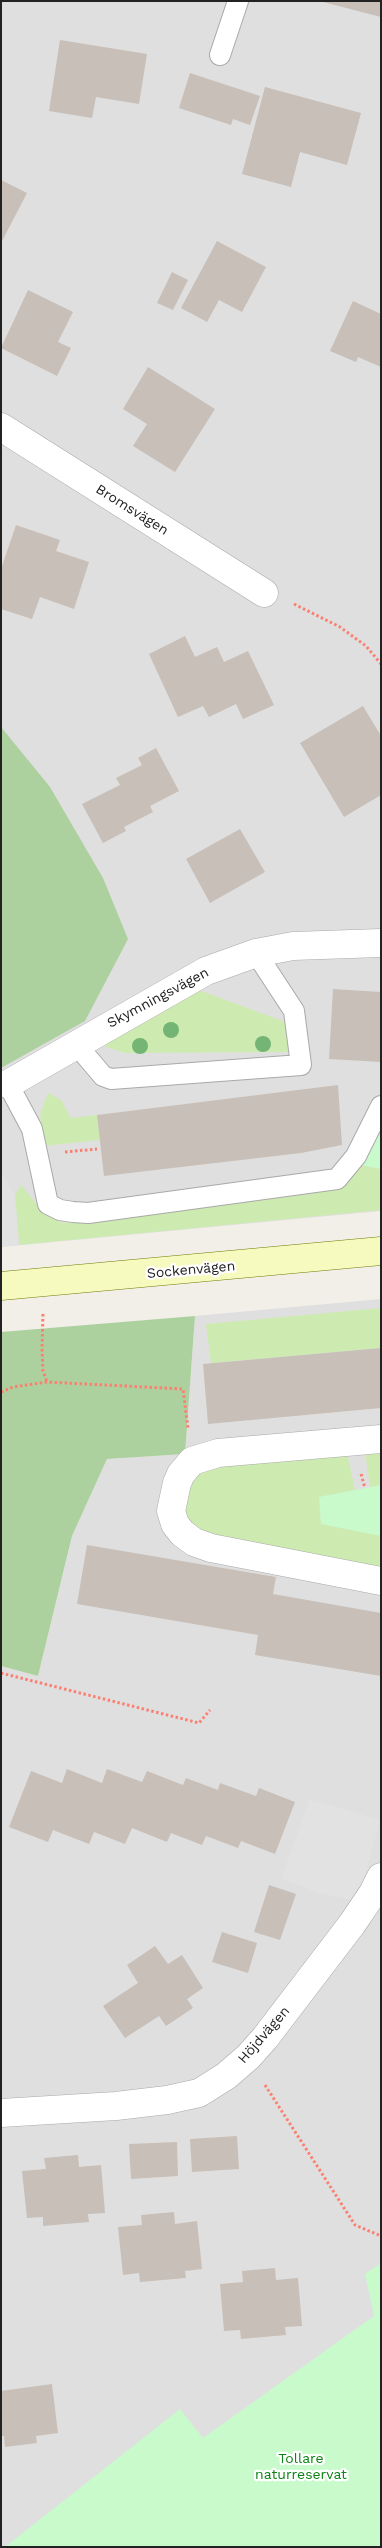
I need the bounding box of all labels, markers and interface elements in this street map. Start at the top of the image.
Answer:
street label: Bromsvägen [92,481,172,539]
street label: Skymningsvägen [104,964,212,1032]
street label: Sockenvägen [146,1258,236,1282]
street label: Höjdvägen [235,2003,293,2067]
park label: Tollare naturreservat [255,2451,347,2484]

